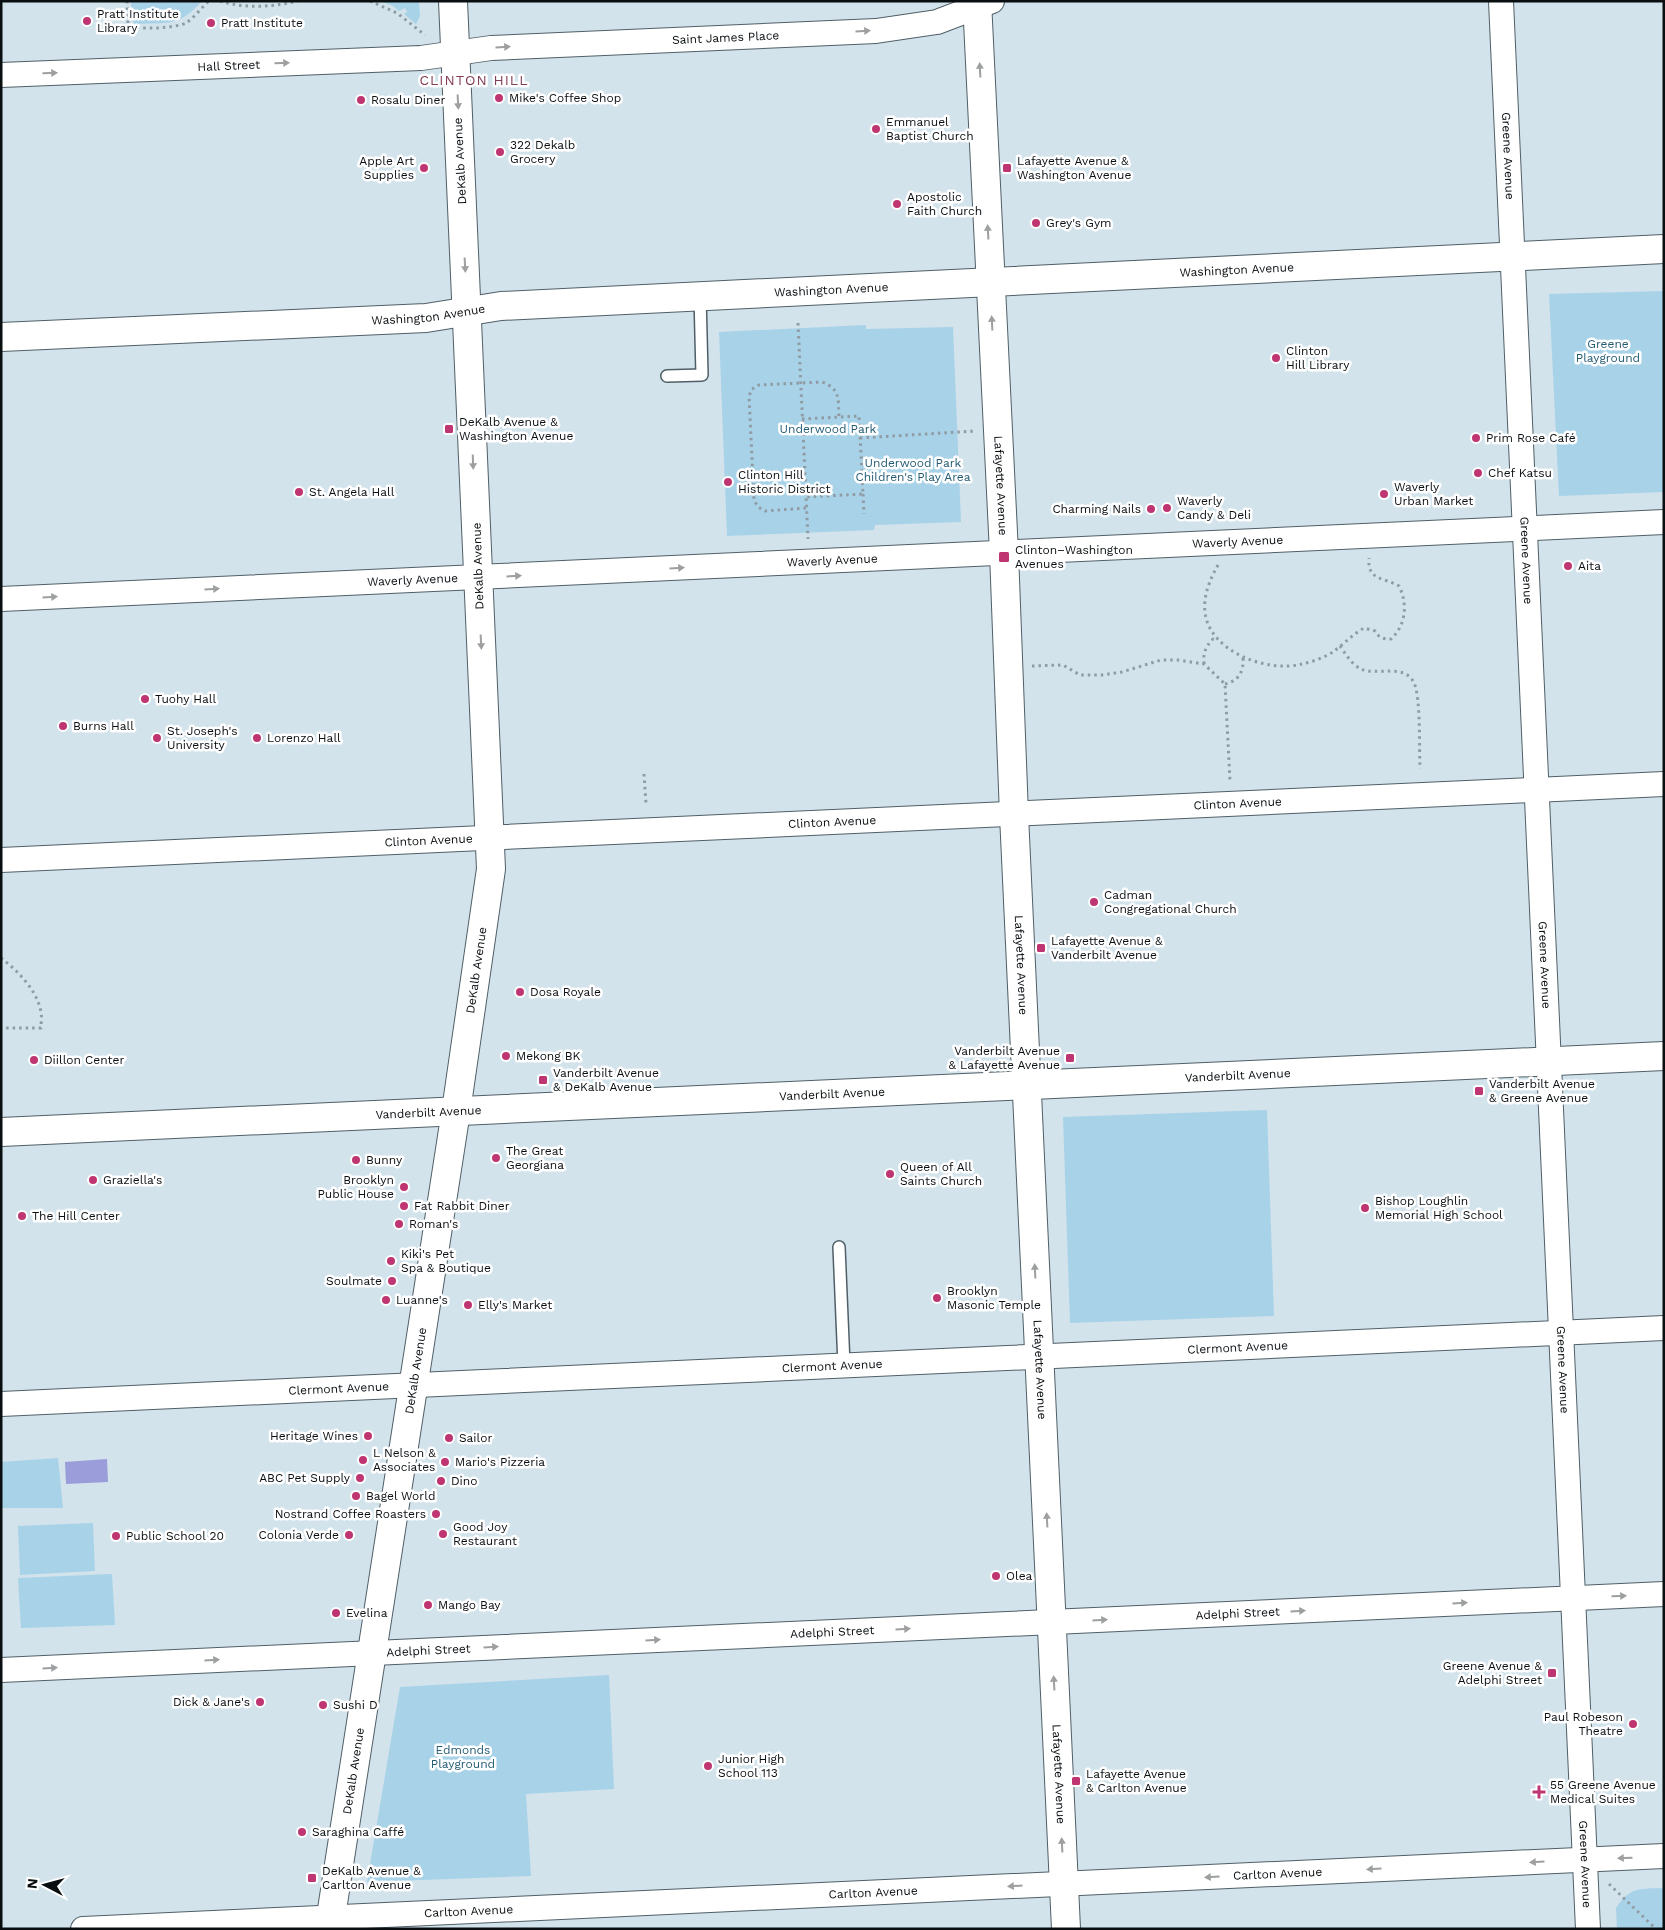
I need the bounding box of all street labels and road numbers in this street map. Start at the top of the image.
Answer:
street label: Saint James Place [672,28,780,47]
street label: Hall Street [197,58,260,74]
street label: Greene Avenue [1499,112,1517,200]
street label: DeKalb Avenue [451,117,469,205]
street label: Washington Avenue [1179,260,1294,280]
street label: Washington Avenue [774,280,889,300]
street label: Washington Avenue [371,302,486,327]
street label: Lafayette Avenue [991,435,1010,536]
street label: Greene Avenue [1517,516,1535,605]
street label: DeKalb Avenue [469,522,487,610]
street label: Waverly Avenue [1192,533,1284,551]
street label: Waverly Avenue [786,551,878,570]
street label: Waverly Avenue [367,571,458,589]
street label: Clinton Avenue [1193,794,1282,812]
street label: Clinton Avenue [788,813,877,831]
street label: Clinton Avenue [384,831,473,849]
street label: Lafayette Avenue [1012,915,1030,1015]
street label: Greene Avenue [1536,921,1553,1009]
street label: DeKalb Avenue [463,926,490,1015]
street label: Vanderbilt Avenue [1184,1066,1291,1085]
street label: Vanderbilt Avenue [779,1085,885,1103]
street label: Vanderbilt Avenue [375,1103,482,1122]
street label: Lafayette Avenue [1031,1319,1049,1420]
street label: Greene Avenue [1554,1325,1572,1414]
street label: DeKalb Avenue [402,1326,429,1415]
street label: Clermont Avenue [1187,1338,1288,1357]
street label: Clermont Avenue [781,1357,883,1375]
street label: Clermont Avenue [288,1379,389,1398]
street label: Adelphi Street [1195,1605,1280,1622]
street label: Adelphi Street [790,1623,875,1641]
street label: Adelphi Street [386,1642,471,1659]
street label: Lafayette Avenue [1049,1724,1068,1824]
street label: DeKalb Avenue [340,1727,367,1815]
street label: Greene Avenue [1576,1820,1594,1908]
street label: Carlton Avenue [1233,1865,1323,1883]
street label: Carlton Avenue [828,1883,918,1902]
street label: Carlton Avenue [424,1902,514,1920]

